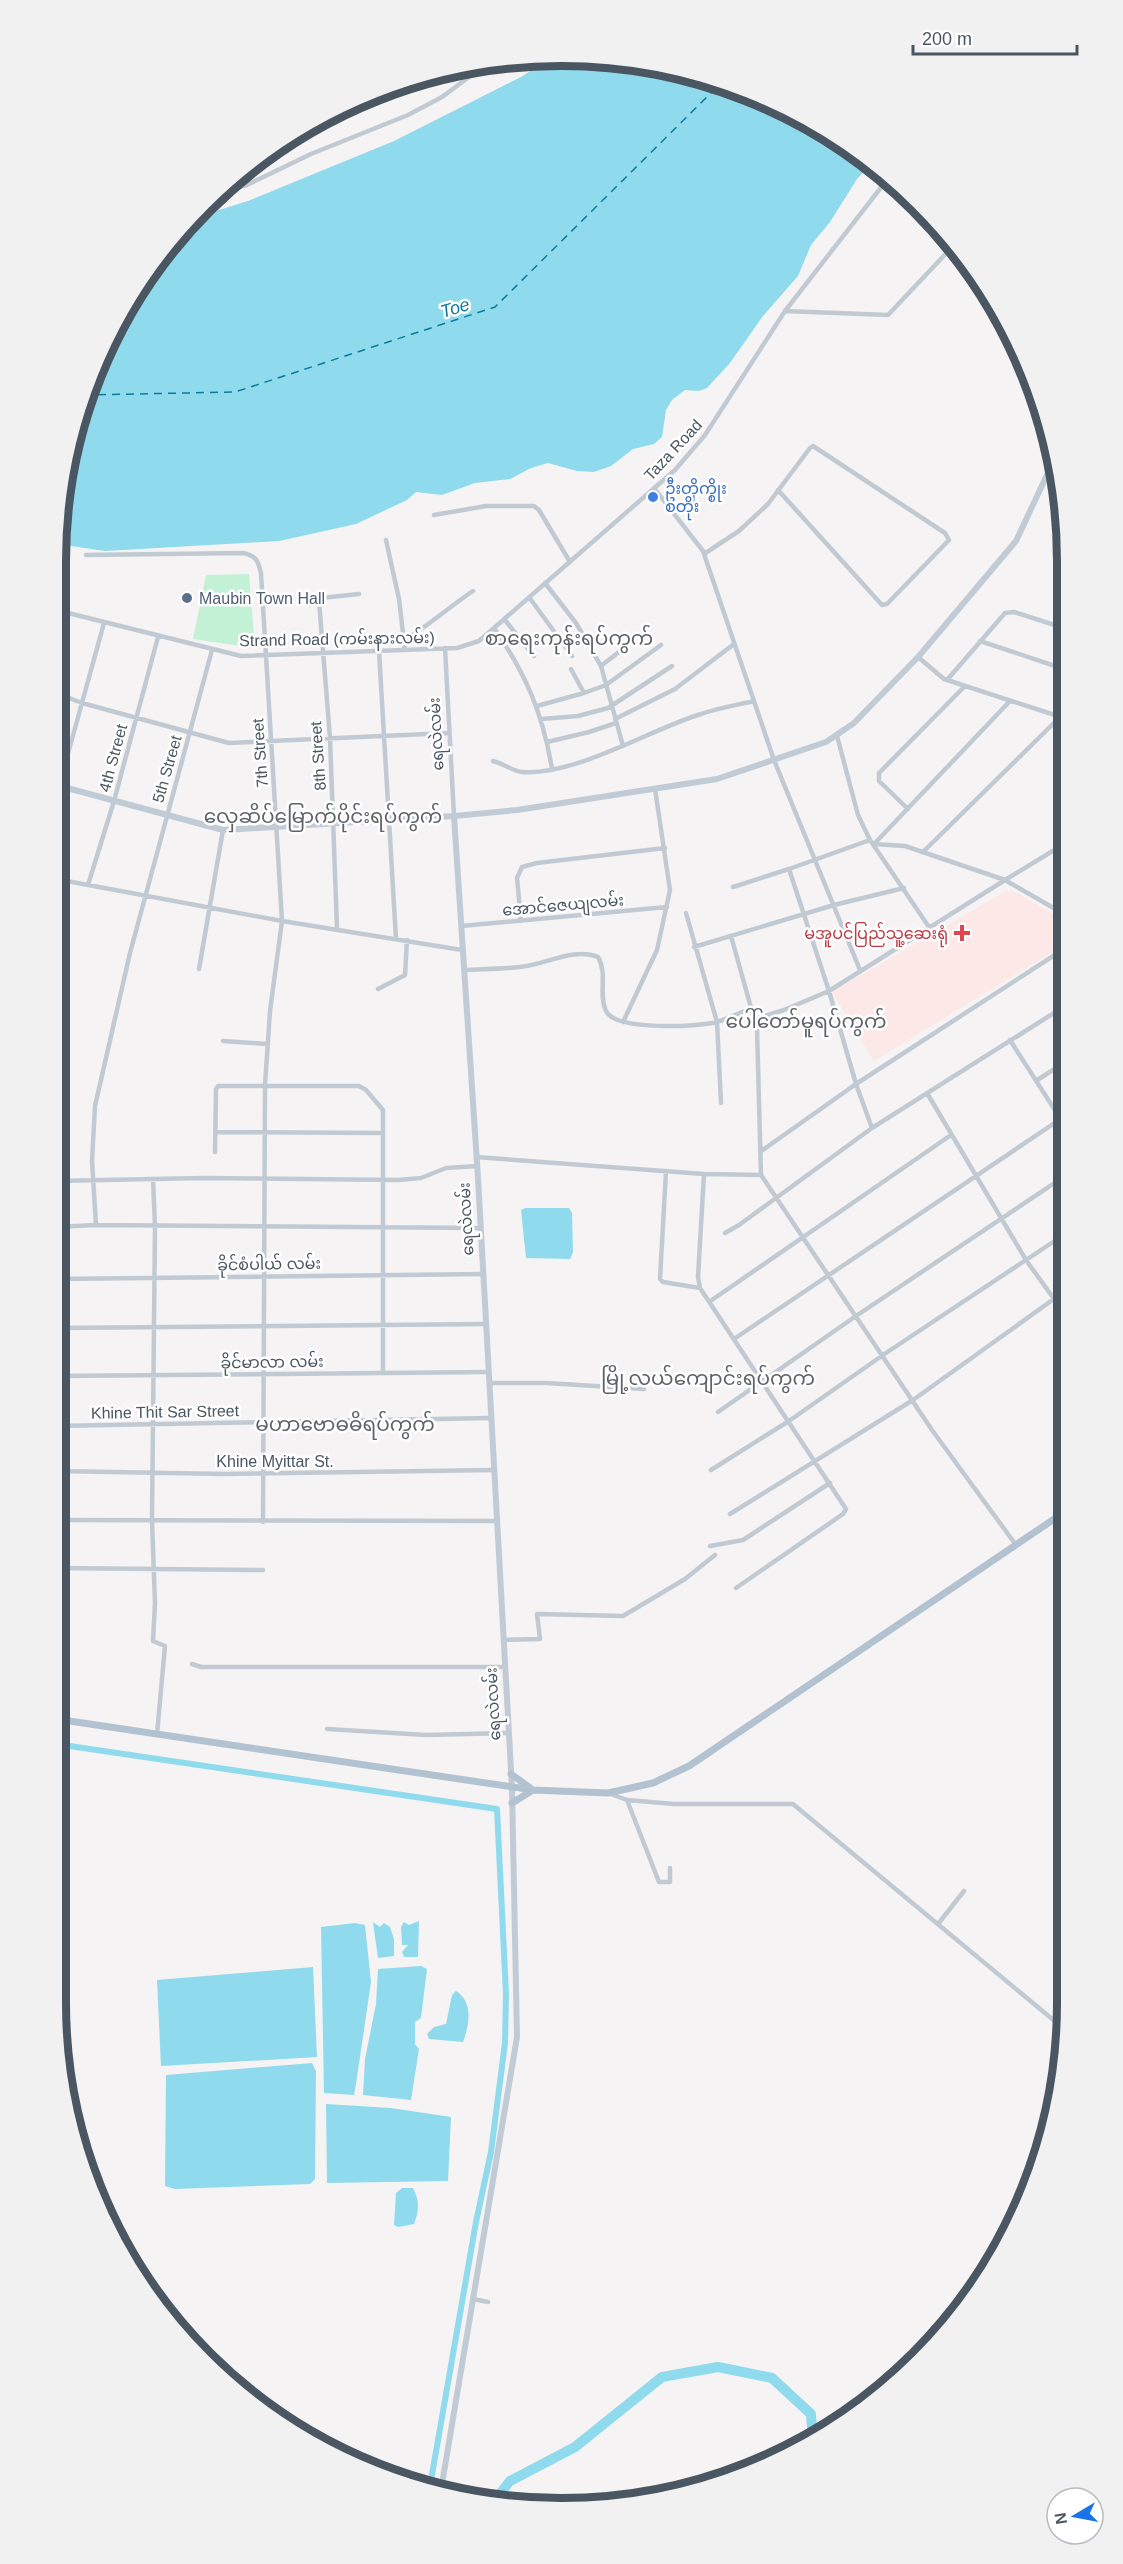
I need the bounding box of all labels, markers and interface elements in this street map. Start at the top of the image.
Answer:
scale bar [913,18,1076,56]
text: 200 m [922,29,972,49]
water label: Toe [438,294,472,322]
street label: Taza Road [641,416,705,484]
place label: ဦးတိုက္စိုး စတိုး [665,477,727,521]
marker: ဦးတိုက္စိုး စတိုး [646,490,660,504]
place label: Maubin Town Hall [199,590,325,607]
marker: Maubin Town Hall [180,591,194,605]
district label: စာရေးကုန်းရပ်ကွက် [485,624,653,655]
street label: Strand Road (ကမ်းနားလမ်း) [239,626,435,654]
street label: ရေလဲလမ်း [423,697,451,771]
street label: 7th Street [249,717,271,788]
street label: 8th Street [307,720,329,791]
street label: 4th Street [96,722,130,794]
street label: 5th Street [149,733,185,805]
district label: လှေဆိပ်မြောက်ပိုင်းရပ်ကွက် [204,802,442,833]
street label: အောင်ဇေယျလမ်း [501,888,625,924]
place label: မအူပင်ပြည်သူ့ဆေးရုံ [804,922,948,948]
marker: မအူပင်ပြည်သူ့ဆေးရုံ [953,924,971,942]
district label: ပေါ်တော်မူရပ်ကွက် [726,1007,886,1038]
street label: ရေလဲလမ်း [453,1182,481,1256]
street label: ခိုင်စံပါယ် လမ်း [217,1252,321,1279]
street label: ခိုင်မာလာ လမ်း [220,1350,324,1377]
district label: မြို့လယ်ကျောင်းရပ်ကွက် [601,1364,815,1394]
street label: Khine Thit Sar Street [91,1402,240,1422]
district label: မဟာဗောဓဓိရပ်ကွက် [255,1410,435,1440]
street label: Khine Myittar St. [216,1453,334,1470]
street label: ရေလဲလမ်း [480,1667,508,1741]
north arrow [1045,2486,1105,2546]
text: N [1051,2511,1070,2526]

